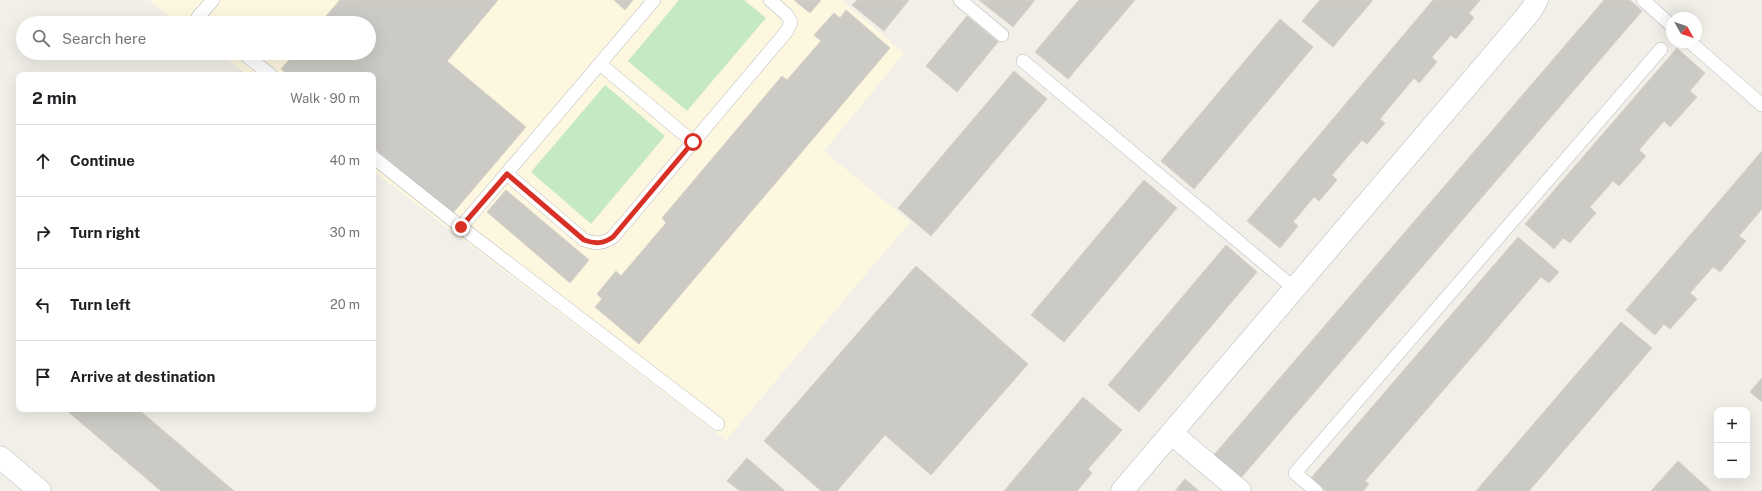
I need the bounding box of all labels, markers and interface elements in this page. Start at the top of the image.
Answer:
north arrow [1666,12,1702,48]
search box [16,16,376,60]
icon: search [30,27,52,49]
text: Search here [62,30,146,47]
text: 2 min [32,88,77,108]
text: Walk · 90 m [290,91,360,106]
route start [684,133,702,151]
icon: ahead [32,150,54,172]
text: Continue [70,152,135,169]
text: 40 m [329,153,360,168]
route end [452,218,470,236]
icon: right [32,222,54,244]
text: Turn right [70,224,140,241]
text: 30 m [330,225,360,240]
icon: left [32,294,54,316]
text: Turn left [70,296,131,313]
text: 20 m [330,297,360,312]
icon: arrive [32,366,54,388]
text: Arrive at destination [70,368,215,385]
map controls [1714,407,1750,479]
button: + [1714,407,1750,443]
button: − [1714,443,1750,479]

